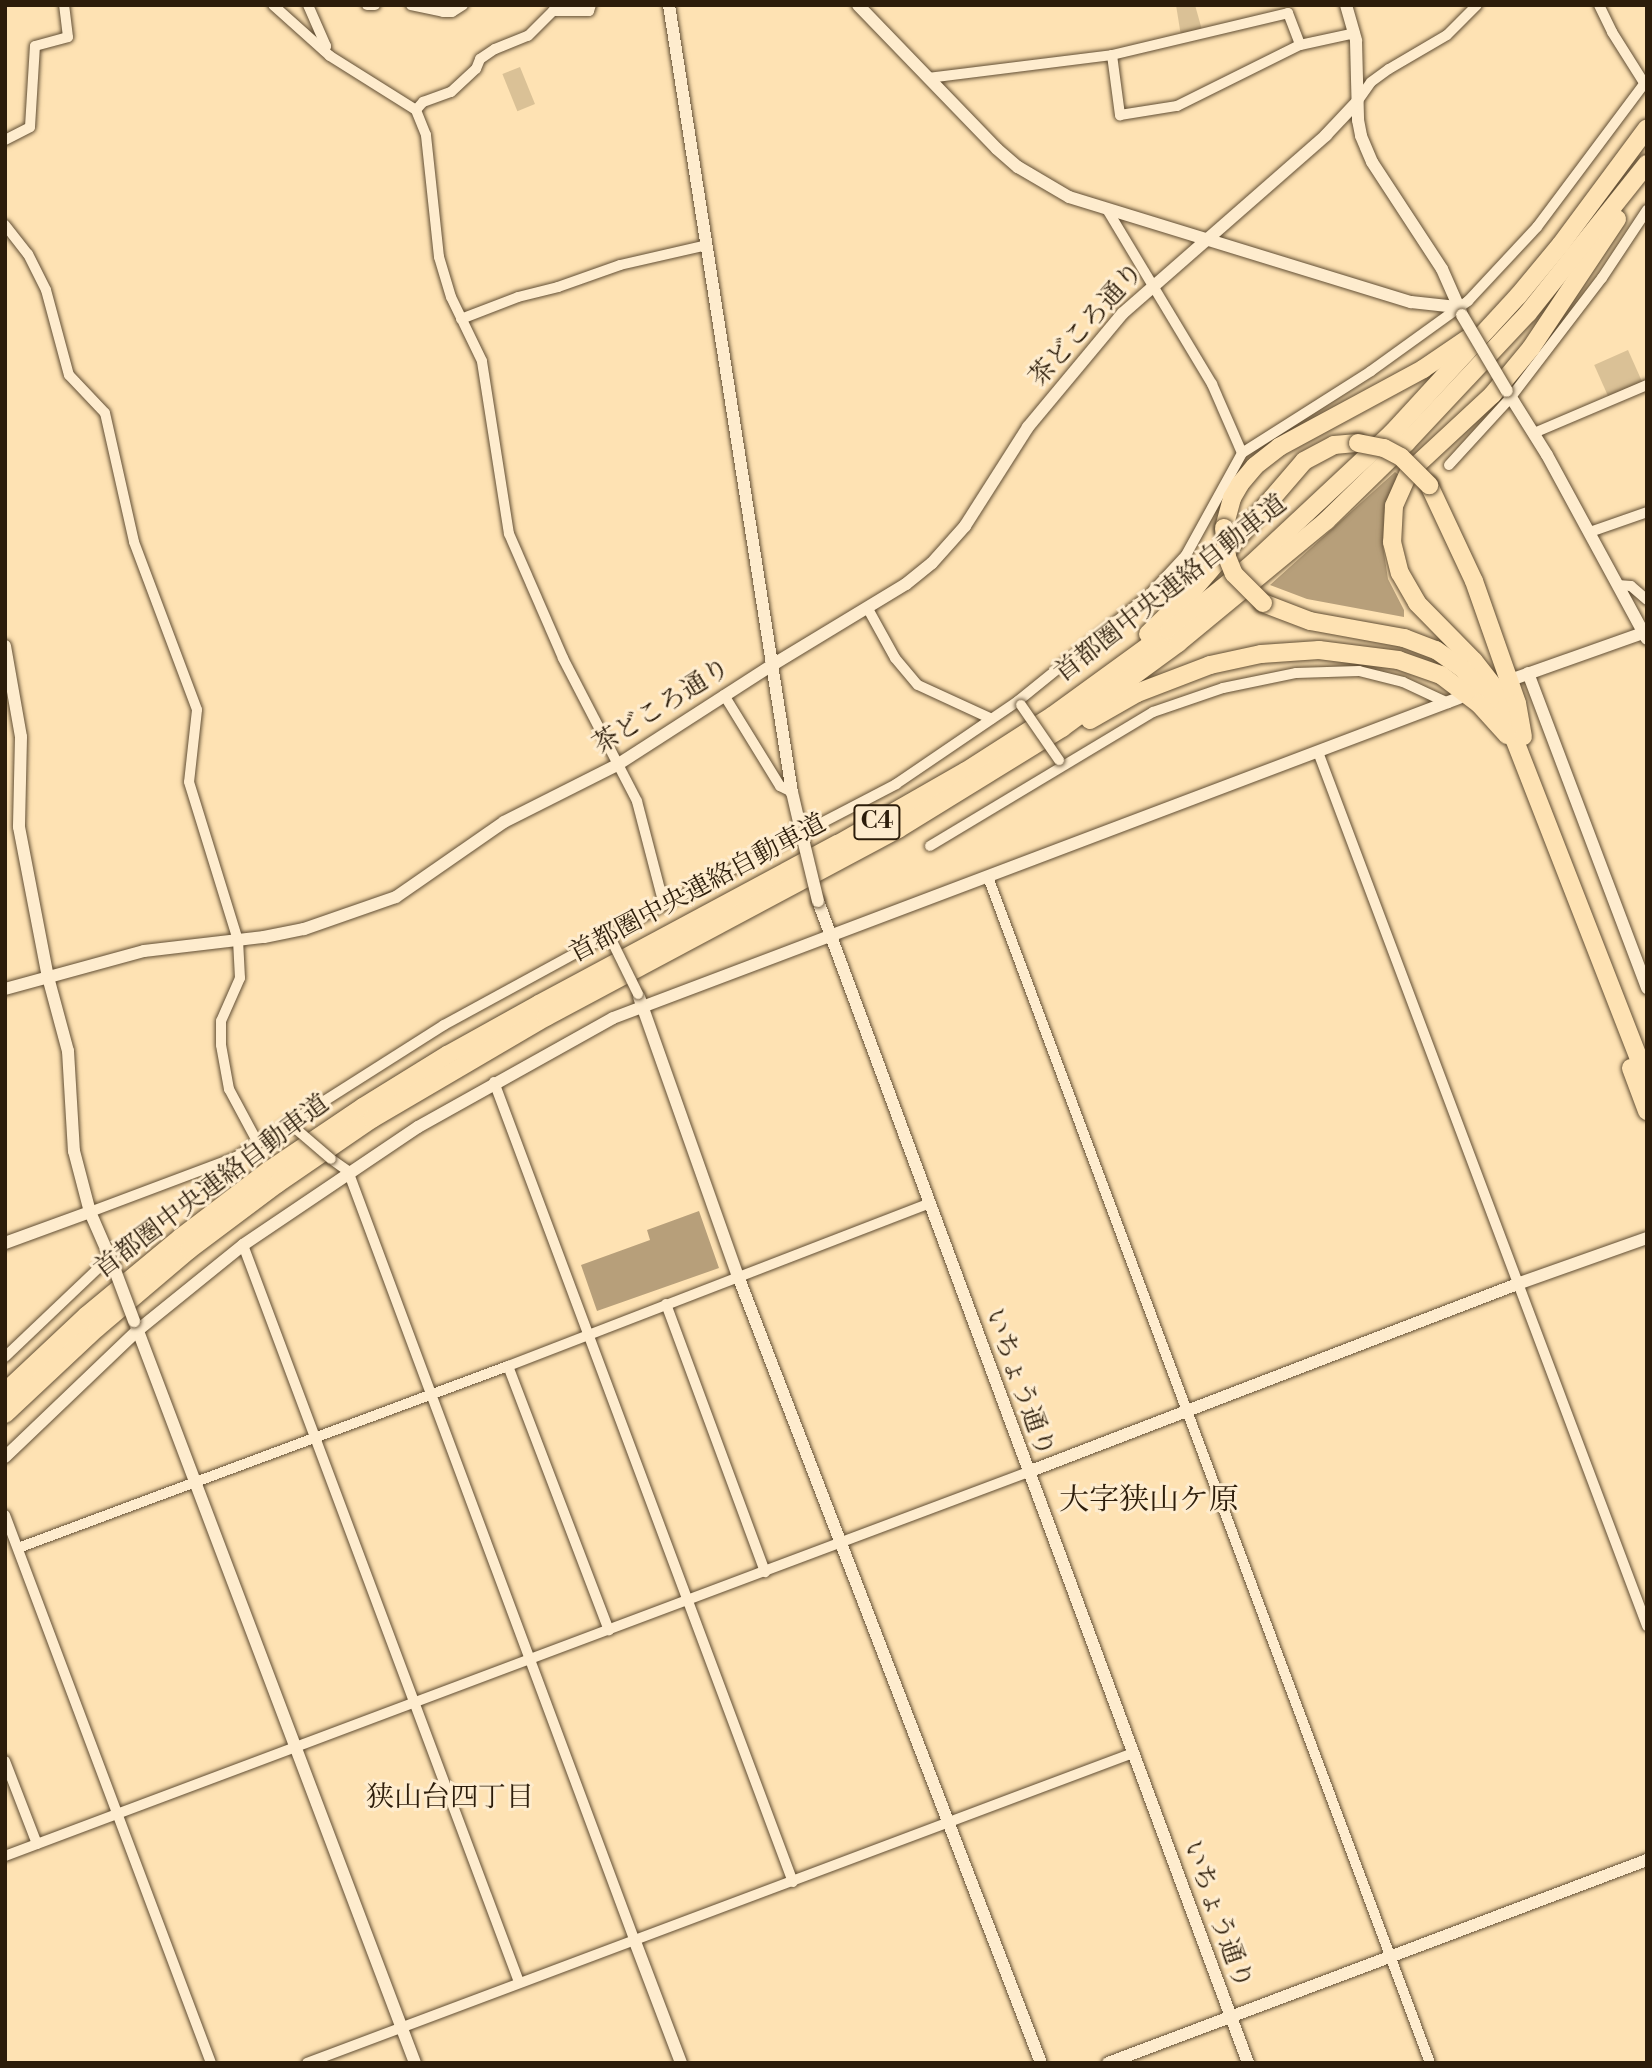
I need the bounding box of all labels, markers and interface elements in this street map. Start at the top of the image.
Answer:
street label: 茶どころ通り [1023,257,1151,393]
street label: 首都圏中央連絡自動車道 [1049,489,1293,689]
street label: 茶どころ通り [588,652,736,762]
road number: C4 [852,802,902,842]
street label: 首都圏中央連絡自動車道 [564,808,832,970]
street label: 首都圏中央連絡自動車道 [88,1088,336,1286]
street label: いちょう通り [978,1304,1060,1462]
district label: 大字狭山ケ原 [1059,1482,1239,1518]
district label: 狭山台四丁目 [366,1781,534,1815]
street label: いちょう通り [1176,1836,1258,1994]

